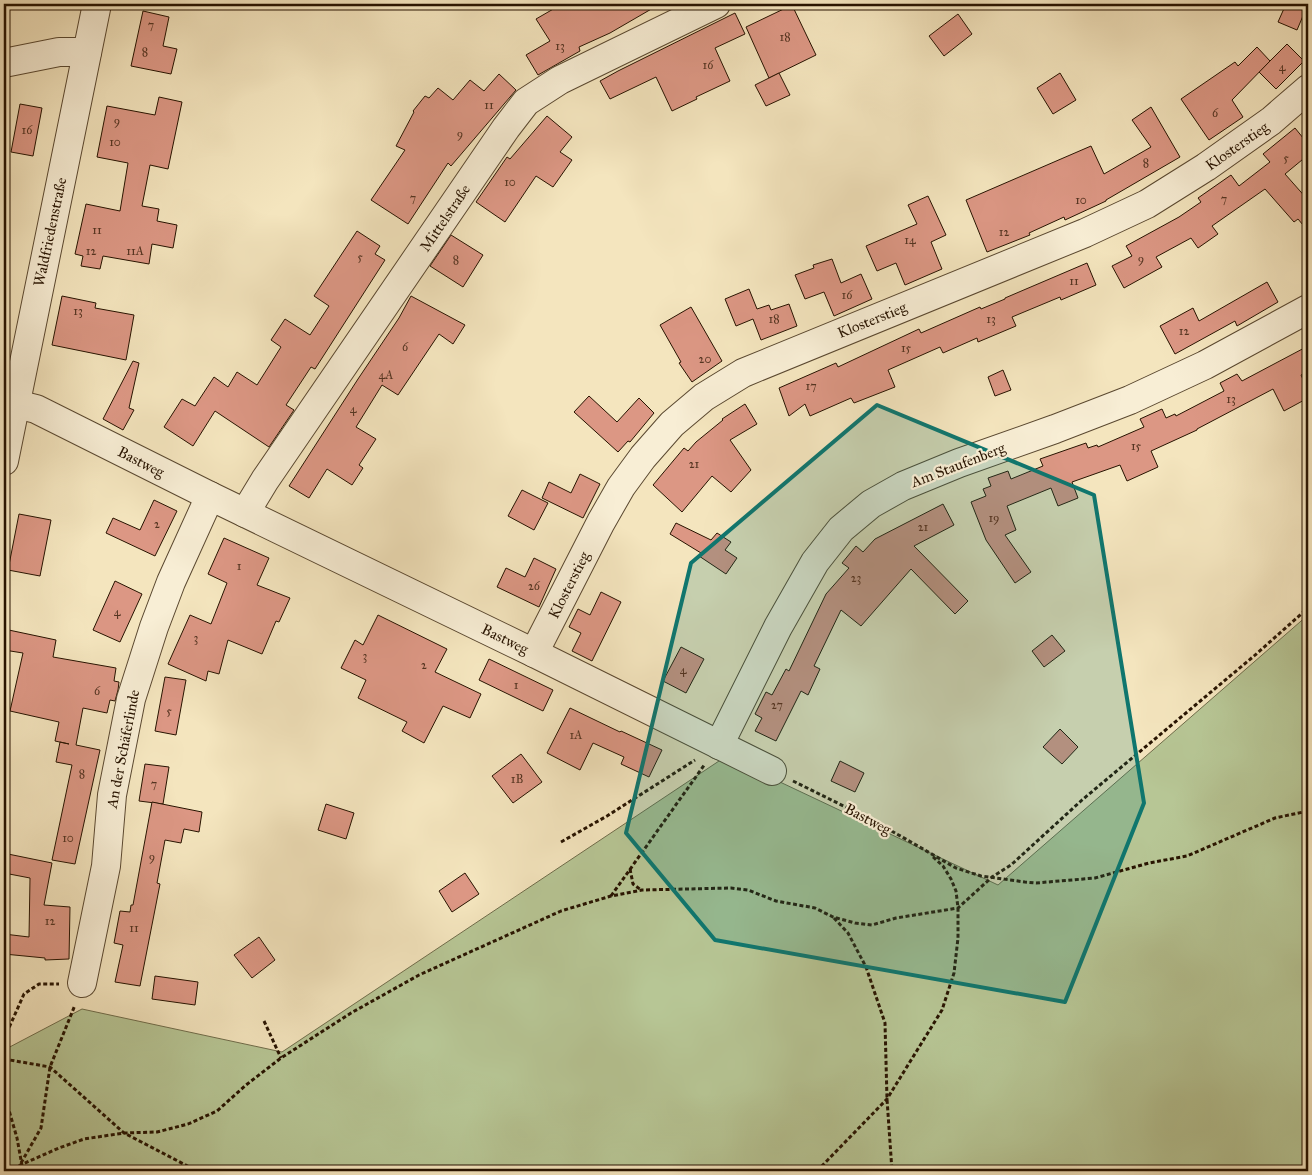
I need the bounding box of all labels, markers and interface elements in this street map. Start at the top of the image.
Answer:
house number: 7 [148,18,154,32]
house number: 18 [779,30,791,44]
house number: 13 [555,39,565,53]
house number: 8 [142,45,148,59]
house number: 16 [703,58,714,72]
house number: 4 [1279,60,1286,74]
house number: 11 [484,98,494,112]
house number: 6 [1212,106,1219,120]
house number: 9 [114,114,120,128]
street label: Klosterstieg [1202,117,1273,174]
house number: 16 [22,123,33,137]
house number: 9 [457,127,463,141]
house number: 10 [109,135,121,149]
house number: 5 [1283,151,1289,165]
house number: 8 [1143,156,1149,170]
house number: 10 [504,175,516,189]
street label: Waldfriedenstraße [30,176,70,288]
street label: Mittelstraße [416,181,474,255]
house number: 7 [410,191,416,205]
house number: 7 [1221,192,1227,206]
house number: 10 [1075,193,1087,207]
house number: 11 [92,223,102,237]
house number: 12 [999,225,1009,239]
house number: 14 [904,233,916,247]
house number: 12 [86,244,96,258]
house number: 11A [126,244,144,258]
house number: 5 [357,250,363,264]
house number: 9 [1138,252,1144,266]
house number: 8 [453,253,459,267]
house number: 11 [1069,274,1079,288]
house number: 16 [842,288,853,302]
street label: Klosterstieg [835,298,910,342]
house number: 13 [73,304,83,318]
house number: 18 [768,312,780,326]
house number: 13 [986,312,996,326]
house number: 12 [1179,324,1189,338]
house number: 6 [402,340,409,354]
house number: 15 [901,341,912,355]
house number: 20 [699,352,711,366]
house number: 4A [379,368,393,382]
house number: 17 [805,379,817,393]
house number: 13 [1226,392,1236,406]
house number: 4 [350,402,357,416]
street label: Am Staufenberg [907,438,1009,492]
house number: 15 [1131,439,1142,453]
street label: Bastweg [115,443,168,482]
house number: 21 [689,457,700,471]
house number: 19 [988,511,1000,525]
house number: 2 [154,517,160,531]
house number: 21 [918,520,929,534]
street label: Klosterstieg [544,547,594,622]
house number: 1 [237,559,242,573]
house number: 23 [851,571,862,585]
house number: 26 [528,579,541,593]
house number: 4 [114,605,121,619]
street label: Bastweg [479,620,532,658]
house number: 3 [194,631,199,645]
house number: 3 [363,649,368,663]
house number: 2 [421,658,427,672]
house number: 4 [680,663,687,677]
house number: 1 [514,678,519,692]
house number: 6 [94,684,101,698]
street label: An der Schäferlinde [102,688,143,811]
house number: 27 [771,698,783,712]
house number: 5 [166,704,172,718]
house number: 1A [570,728,582,742]
house number: 8 [79,767,85,781]
house number: 1B [511,772,523,786]
house number: 7 [151,777,157,791]
street label: Bastweg [842,799,895,839]
house number: 10 [62,831,74,845]
house number: 9 [149,850,155,864]
house number: 12 [45,914,55,928]
house number: 11 [129,921,139,935]

